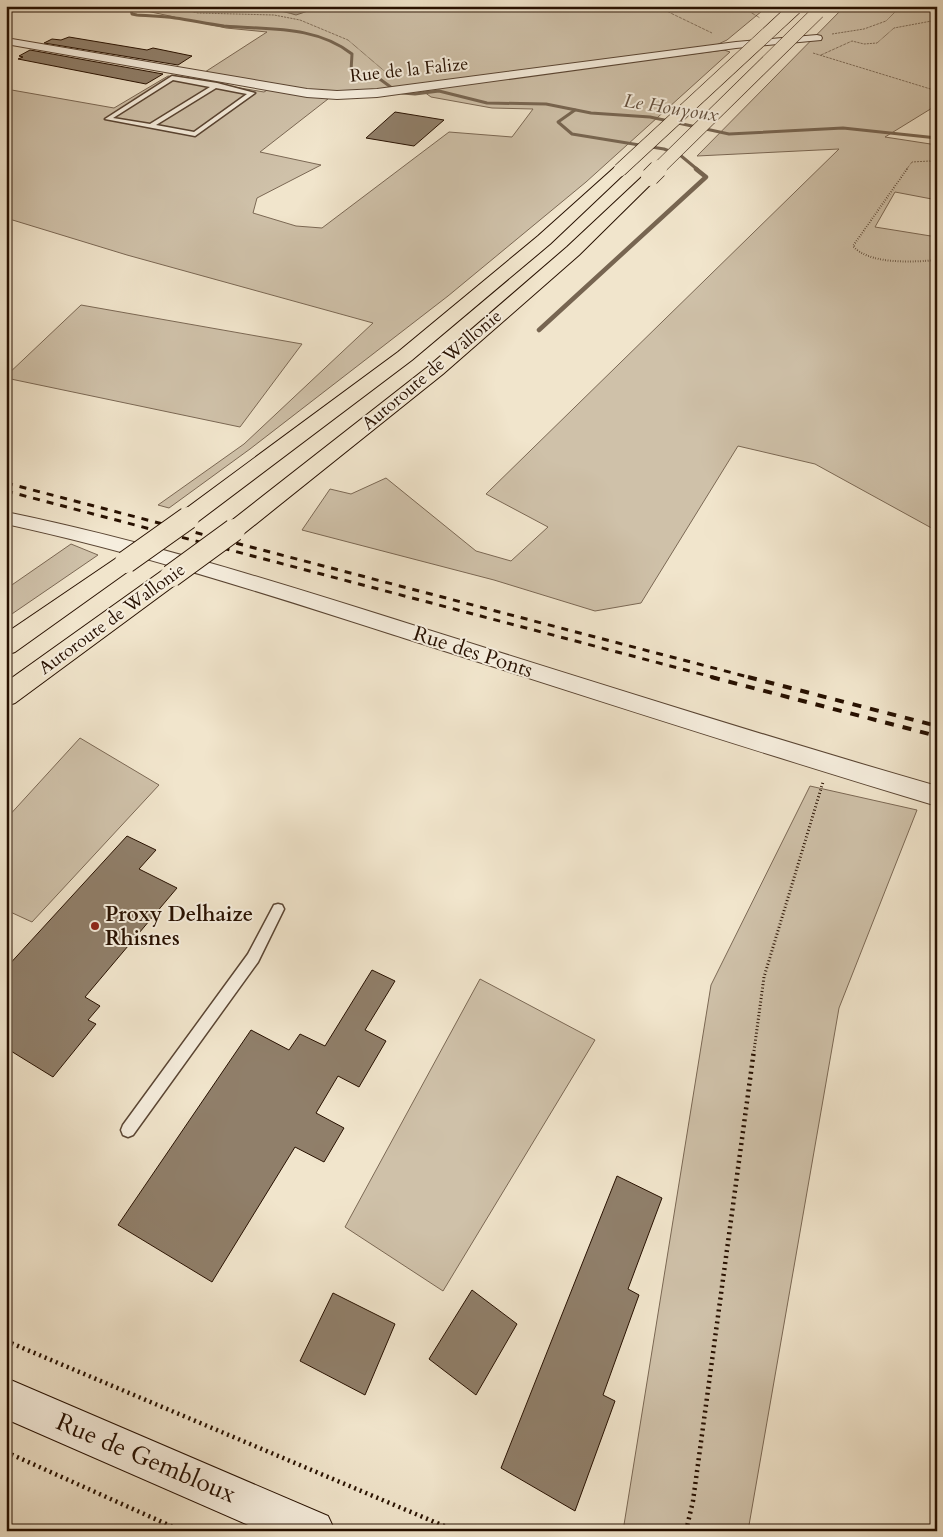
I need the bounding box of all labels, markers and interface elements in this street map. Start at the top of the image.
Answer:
street label: Rue de la Falize [349,51,469,89]
water label: Le Houyoux [622,88,721,128]
street label: Autoroute de Wallonie [357,304,507,436]
street label: Autoroute de Wallonie [34,557,190,681]
street label: Rue des Ponts [410,619,536,685]
place label: Proxy Delhaize Rhisnes [105,900,253,953]
marker: Proxy Delhaize Rhisnes [89,920,101,932]
street label: Rue de Gembloux [51,1405,242,1511]

